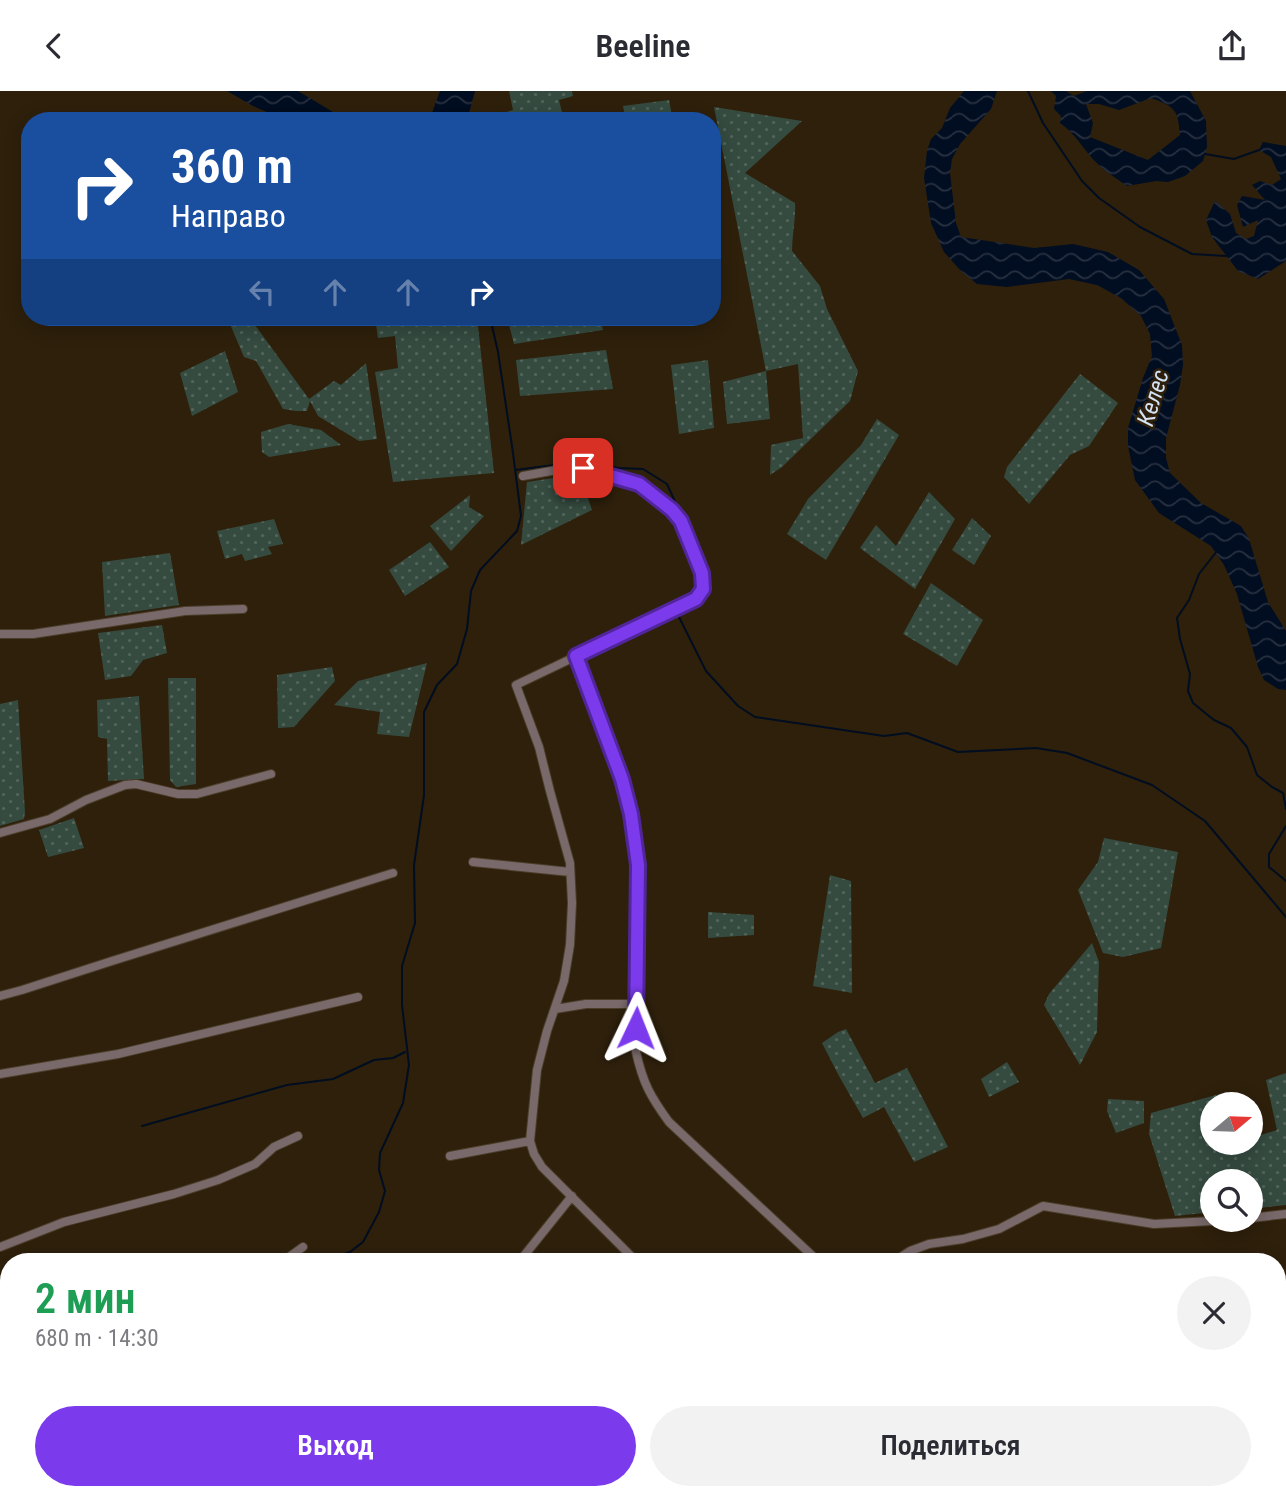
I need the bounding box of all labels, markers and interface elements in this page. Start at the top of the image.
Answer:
icon: back [35,27,73,65]
text: Beeline [595,27,691,65]
icon: share [1213,27,1251,65]
text: 360 m [171,138,293,195]
icon: right [56,140,147,231]
text: Направо [171,197,286,235]
icon: left [243,273,281,311]
icon: ahead [316,273,354,311]
icon: ahead [389,273,427,311]
icon: right [462,273,500,311]
water label: Келес [1131,366,1175,429]
pin [553,438,613,498]
icon: arrive [564,449,602,487]
position arrow [599,991,673,1065]
north arrow [1200,1092,1264,1155]
map controls [1200,1092,1263,1232]
button: search [1200,1169,1263,1232]
text: 2 мин [35,1274,136,1323]
button: close [1177,1276,1251,1350]
text: 680 m · 14:30 [35,1325,159,1352]
button: Выход [35,1406,636,1486]
button: Поделиться [650,1406,1251,1486]

